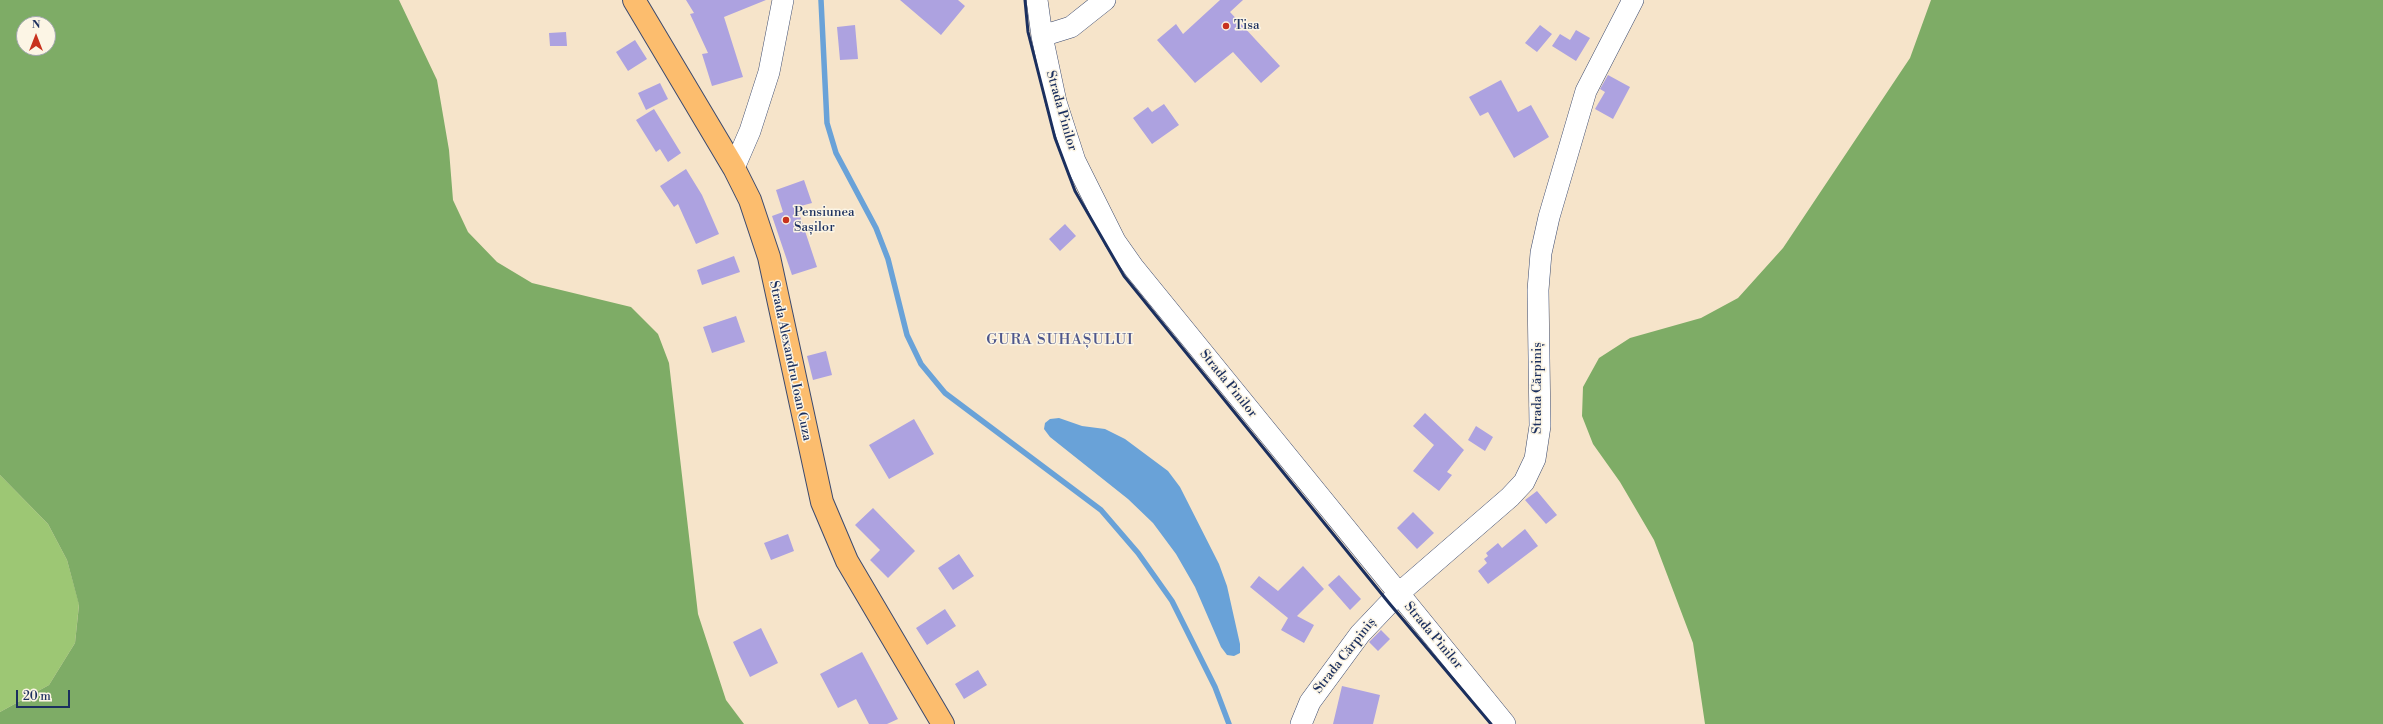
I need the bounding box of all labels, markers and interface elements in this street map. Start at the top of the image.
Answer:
north arrow [16,16,56,56]
text: N [32,18,40,32]
place label: Tisa [1234,18,1260,34]
marker: Tisa [1221,21,1231,31]
street label: Strada Pinilor [1042,69,1080,153]
place label: Pensiunea Sașilor [794,205,855,236]
marker: Pensiunea Sașilor [781,215,791,225]
street label: Strada Alexandru Ioan Cuza [765,280,815,442]
district label: GURA SUHAȘULUI [986,331,1134,349]
street label: Strada Cărpiniș [1530,342,1546,434]
street label: Strada Pinilor [1196,347,1260,421]
street label: Strada Pinilor [1400,599,1466,673]
street label: Strada Cărpiniș [1311,615,1379,697]
scale bar [18,682,72,708]
text: 20 m [23,689,51,704]

